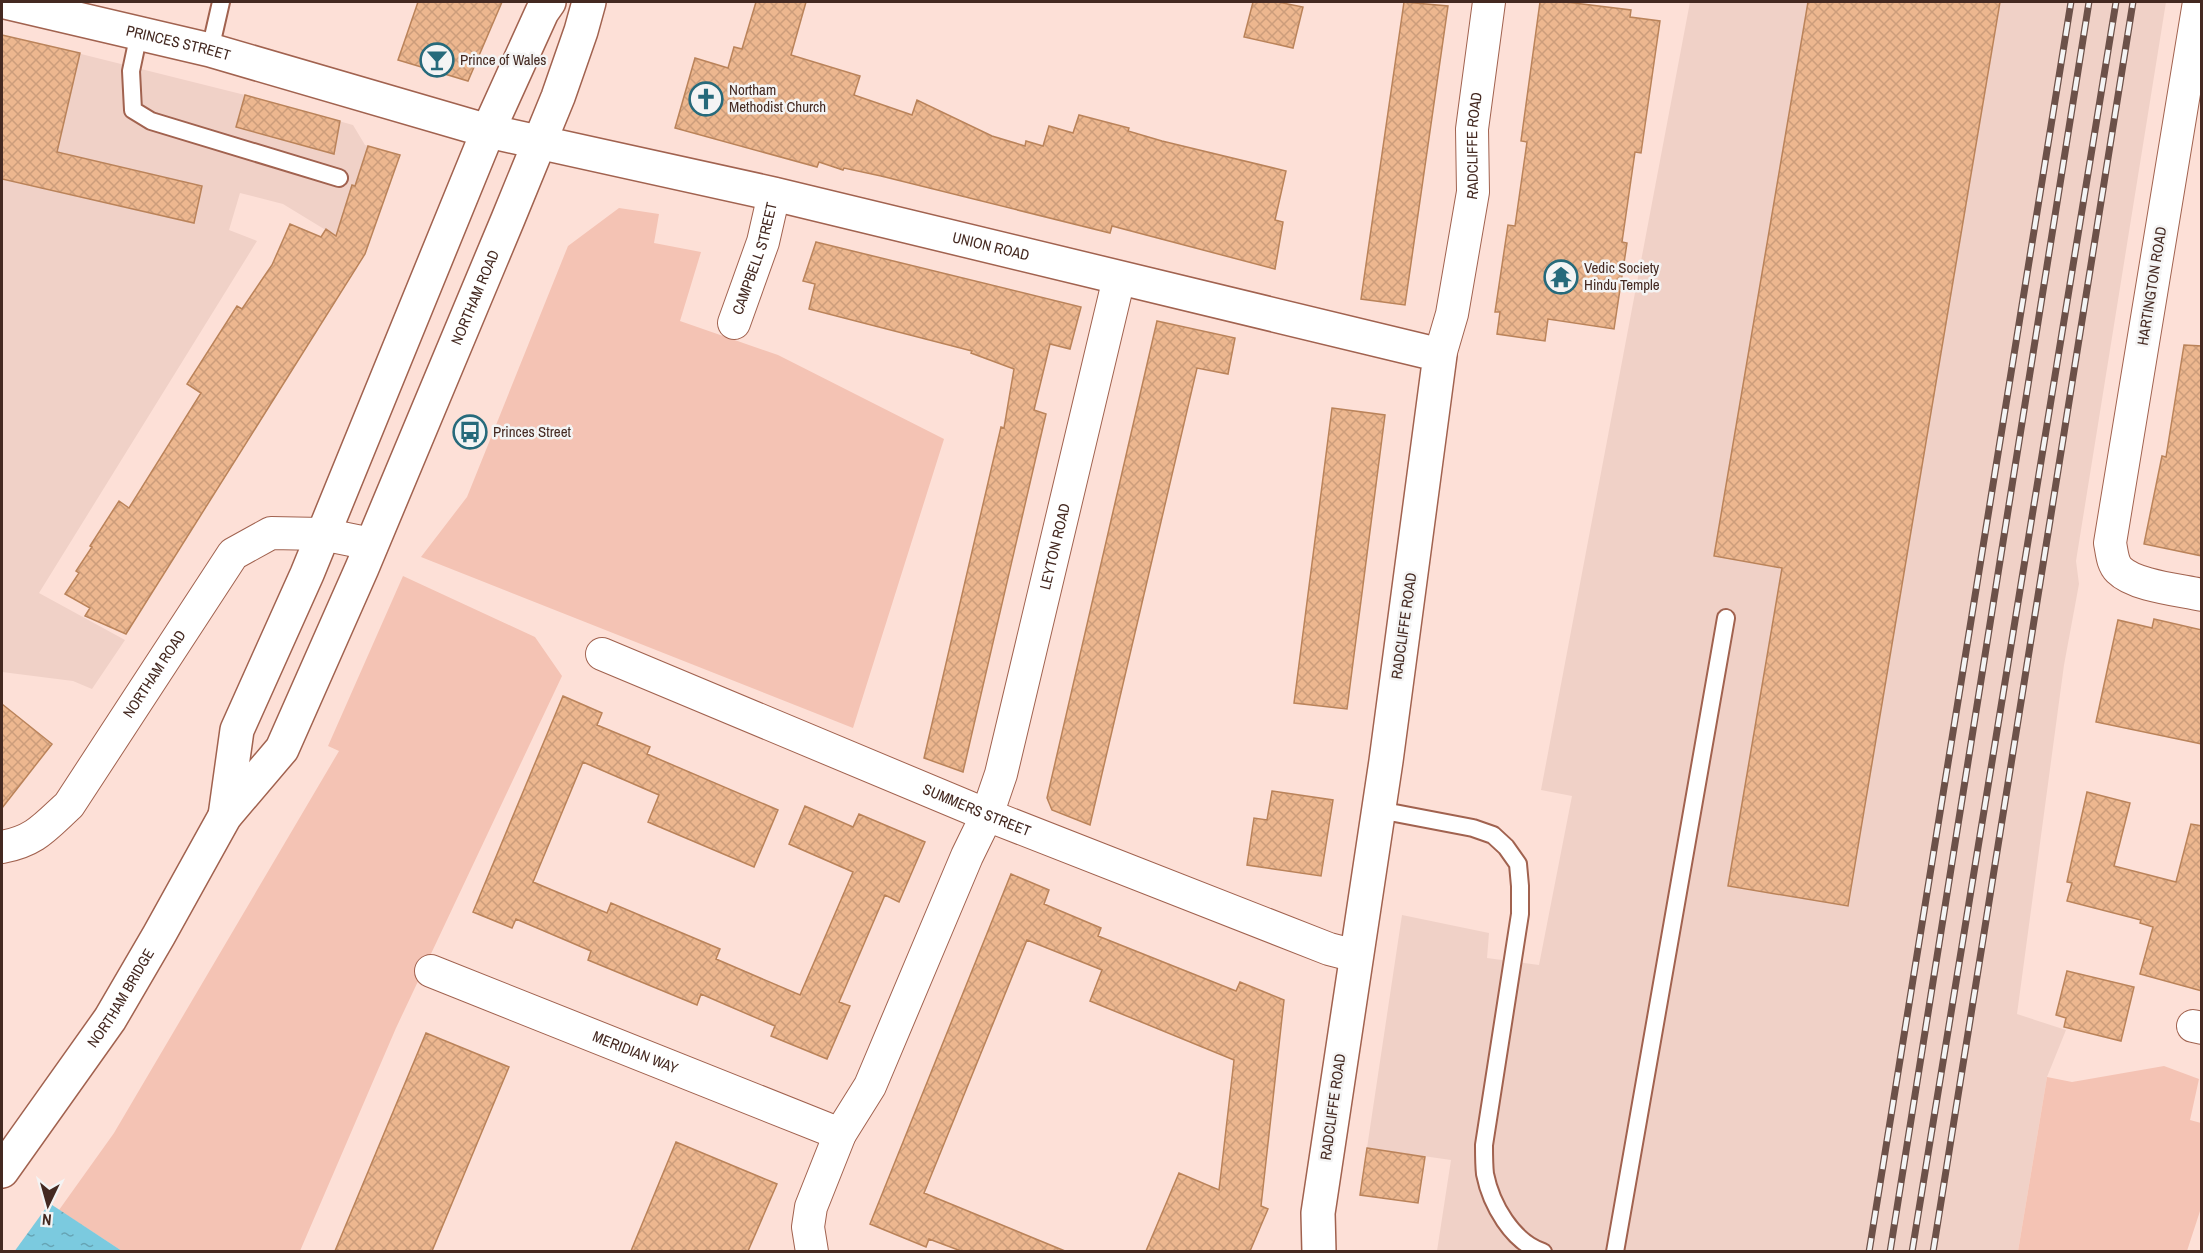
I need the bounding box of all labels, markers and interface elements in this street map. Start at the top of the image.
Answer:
street label: PRINCES STREET [124,20,234,66]
bar icon: Prince of Wales [419,42,455,78]
place label: Prince of Wales [460,49,546,70]
place label: Northam Methodist Church [729,79,826,117]
church icon: Northam Methodist Church [688,81,724,117]
street label: RADCLIFFE ROAD [1461,91,1487,201]
street label: CAMPBELL STREET [727,200,782,318]
street label: HARTINGTON ROAD [2132,225,2171,347]
street label: UNION ROAD [950,226,1032,265]
street label: NORTHAM ROAD [446,246,504,348]
place label: Vedic Society Hindu Temple [1584,257,1660,295]
temple icon: Vedic Society Hindu Temple [1543,259,1579,295]
bus stop icon: Princes Street [452,414,488,450]
place label: Princes Street [493,421,572,442]
street label: LEYTON ROAD [1034,501,1075,592]
street label: RADCLIFFE ROAD [1386,571,1421,681]
street label: NORTHAM ROAD [118,626,191,722]
street label: SUMMERS STREET [920,778,1034,841]
street label: NORTHAM BRIDGE [82,944,159,1052]
street label: MERIDIAN WAY [590,1026,682,1079]
street label: RADCLIFFE ROAD [1315,1052,1350,1162]
north arrow [18,1175,78,1235]
text: N [41,1209,52,1231]

